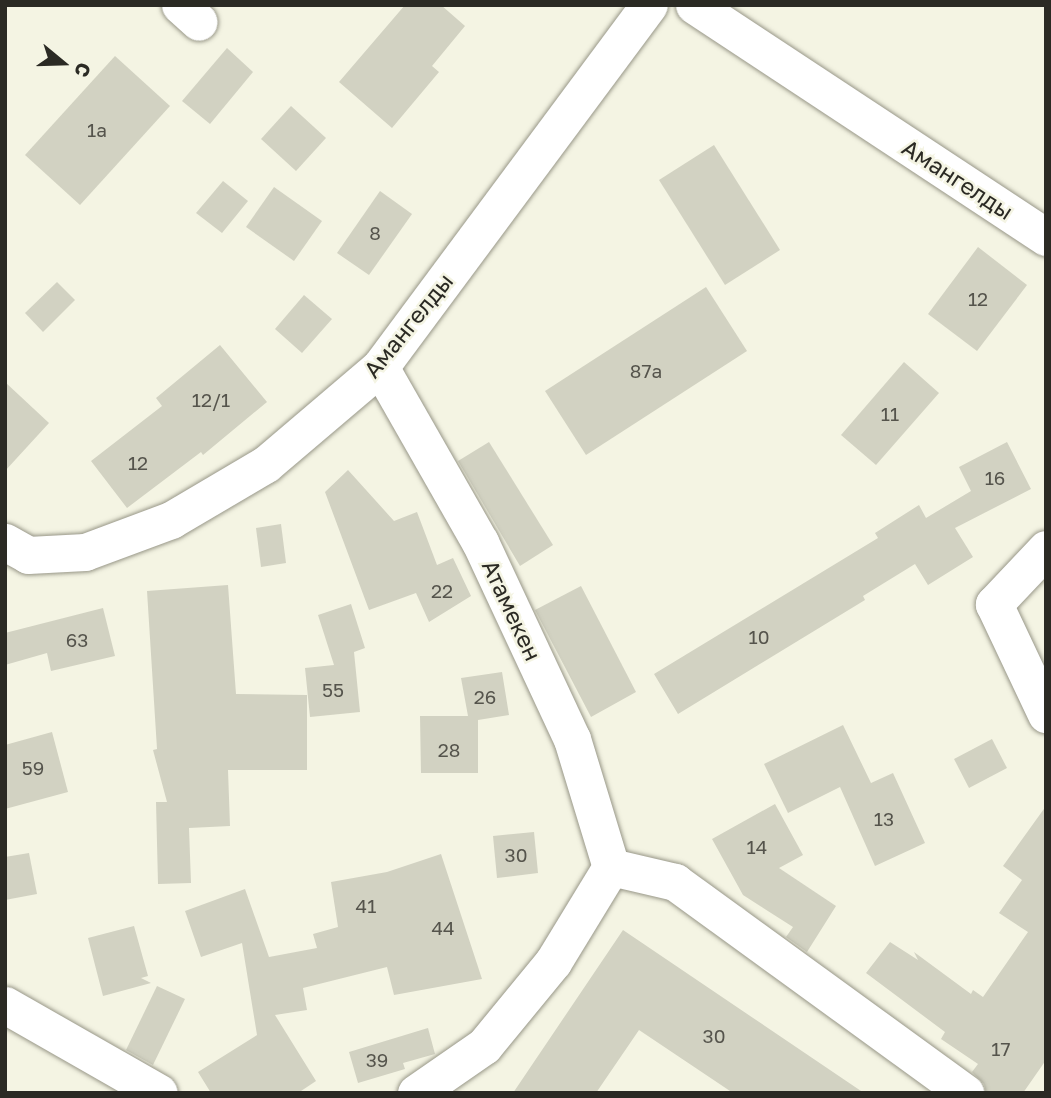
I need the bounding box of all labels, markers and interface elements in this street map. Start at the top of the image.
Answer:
north arrow [28,28,98,98]
text: С [70,60,96,80]
house number: 1а [87,119,107,141]
street label: Амангелды [897,133,1019,225]
house number: 8 [369,222,381,244]
street label: Амангелды [357,267,459,383]
house number: 12 [968,288,988,310]
house number: 87а [630,360,662,382]
house number: 12/1 [192,389,230,411]
house number: 11 [881,403,899,425]
house number: 12 [128,452,148,474]
house number: 16 [985,467,1005,489]
street label: Атамекен [477,555,547,665]
house number: 22 [431,580,453,602]
house number: 10 [749,626,769,648]
house number: 63 [66,629,88,651]
house number: 55 [322,679,344,701]
house number: 26 [474,686,496,708]
house number: 28 [438,739,460,761]
house number: 59 [22,757,44,779]
house number: 13 [874,808,894,830]
house number: 14 [747,836,767,858]
house number: 30 [505,844,527,866]
house number: 41 [356,895,376,917]
house number: 44 [431,917,455,939]
house number: 30 [703,1025,725,1047]
house number: 17 [991,1038,1011,1060]
house number: 39 [366,1049,388,1071]

